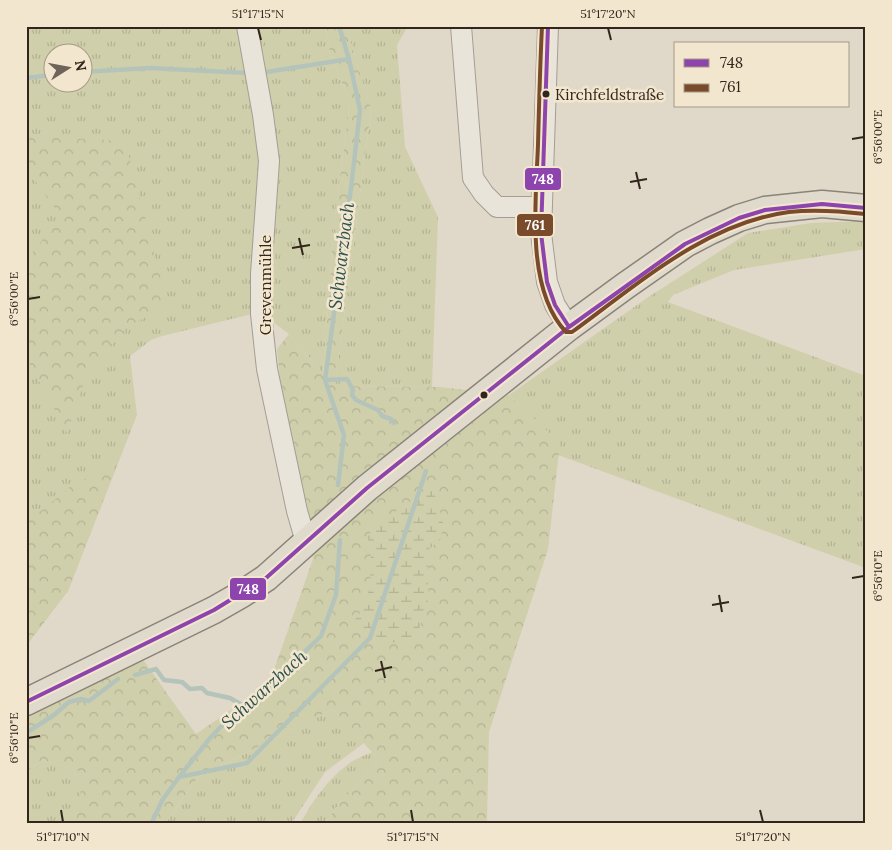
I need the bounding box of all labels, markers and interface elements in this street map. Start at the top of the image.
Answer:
text: 51°17'15"N [232,6,284,21]
text: 51°17'20"N [580,6,636,21]
north arrow [42,42,92,92]
legend [674,42,850,108]
text: 748 [720,53,743,72]
text: N [71,58,91,73]
text: 761 [720,77,741,96]
place label: Kirchfeldstraße [555,85,664,104]
marker: Kirchfeldstraße [541,89,551,99]
text: 6°56'00"E [870,110,885,164]
line badge: 748 [524,167,562,191]
text: 748 [532,170,554,188]
water label: Schwarzbach [323,200,359,311]
line badge: 761 [516,213,554,237]
text: 761 [525,216,545,234]
street label: Grevenmühle [255,234,275,335]
text: 6°56'00"E [6,272,21,326]
unlabelled marker [479,390,489,400]
text: 6°56'10"E [870,550,885,602]
line badge: 748 [229,577,267,601]
text: 748 [237,580,259,598]
water label: Schwarzbach [216,644,312,734]
text: 6°56'10"E [6,712,21,764]
text: 51°17'10"N [36,829,90,844]
text: 51°17'15"N [387,829,439,844]
text: 51°17'20"N [735,829,791,844]

